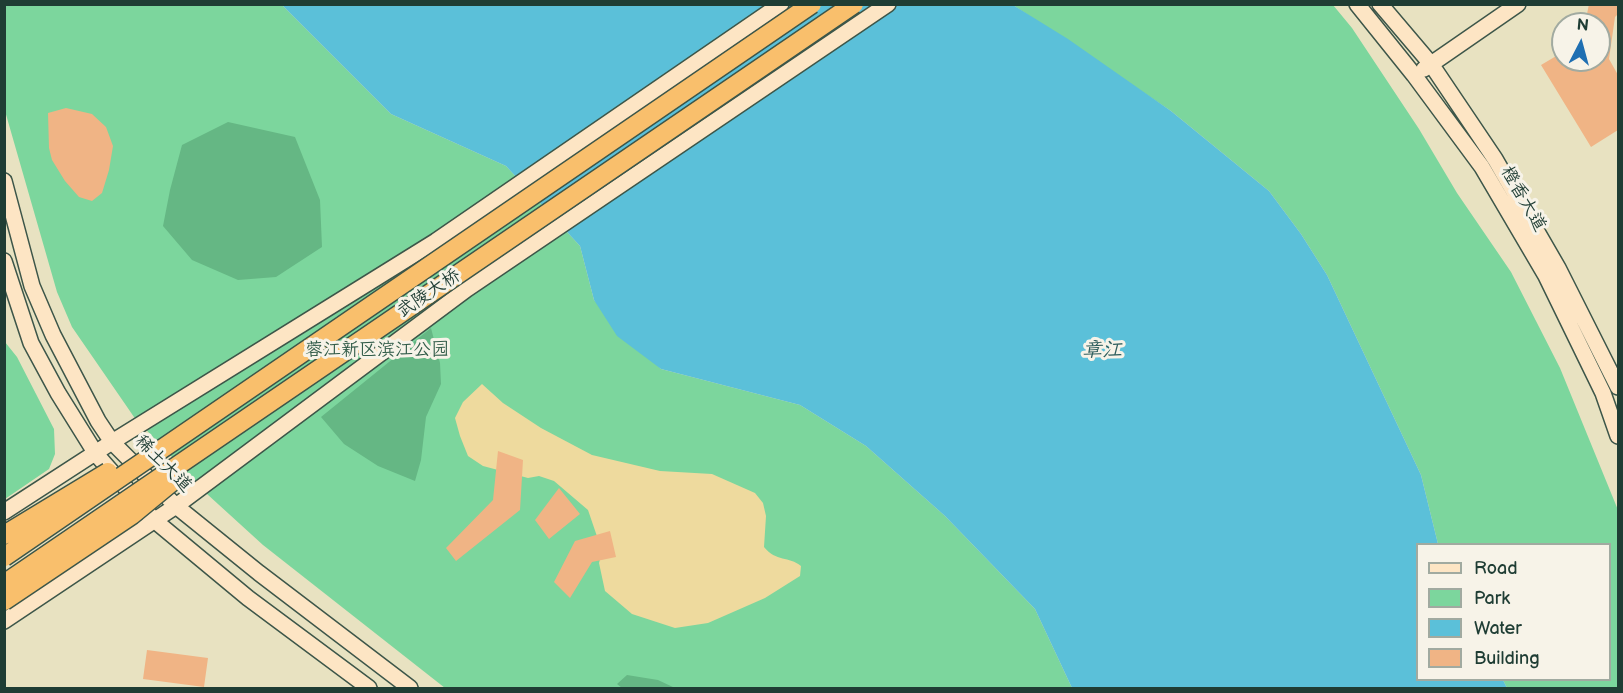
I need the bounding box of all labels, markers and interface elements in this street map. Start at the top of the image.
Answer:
north arrow [1551,12,1611,72]
text: N [1576,16,1590,36]
street label: 橙香大道 [1496,162,1550,236]
street label: 武陵大桥 [393,265,465,323]
park label: 蓉江新区滨江公园 [305,339,449,361]
water label: 章江 [1082,339,1122,363]
street label: 稀土大道 [130,431,196,497]
legend [1416,543,1611,681]
text: Road [1474,558,1518,579]
text: Park [1474,588,1510,609]
text: Water [1474,618,1522,639]
text: Building [1474,648,1540,669]

